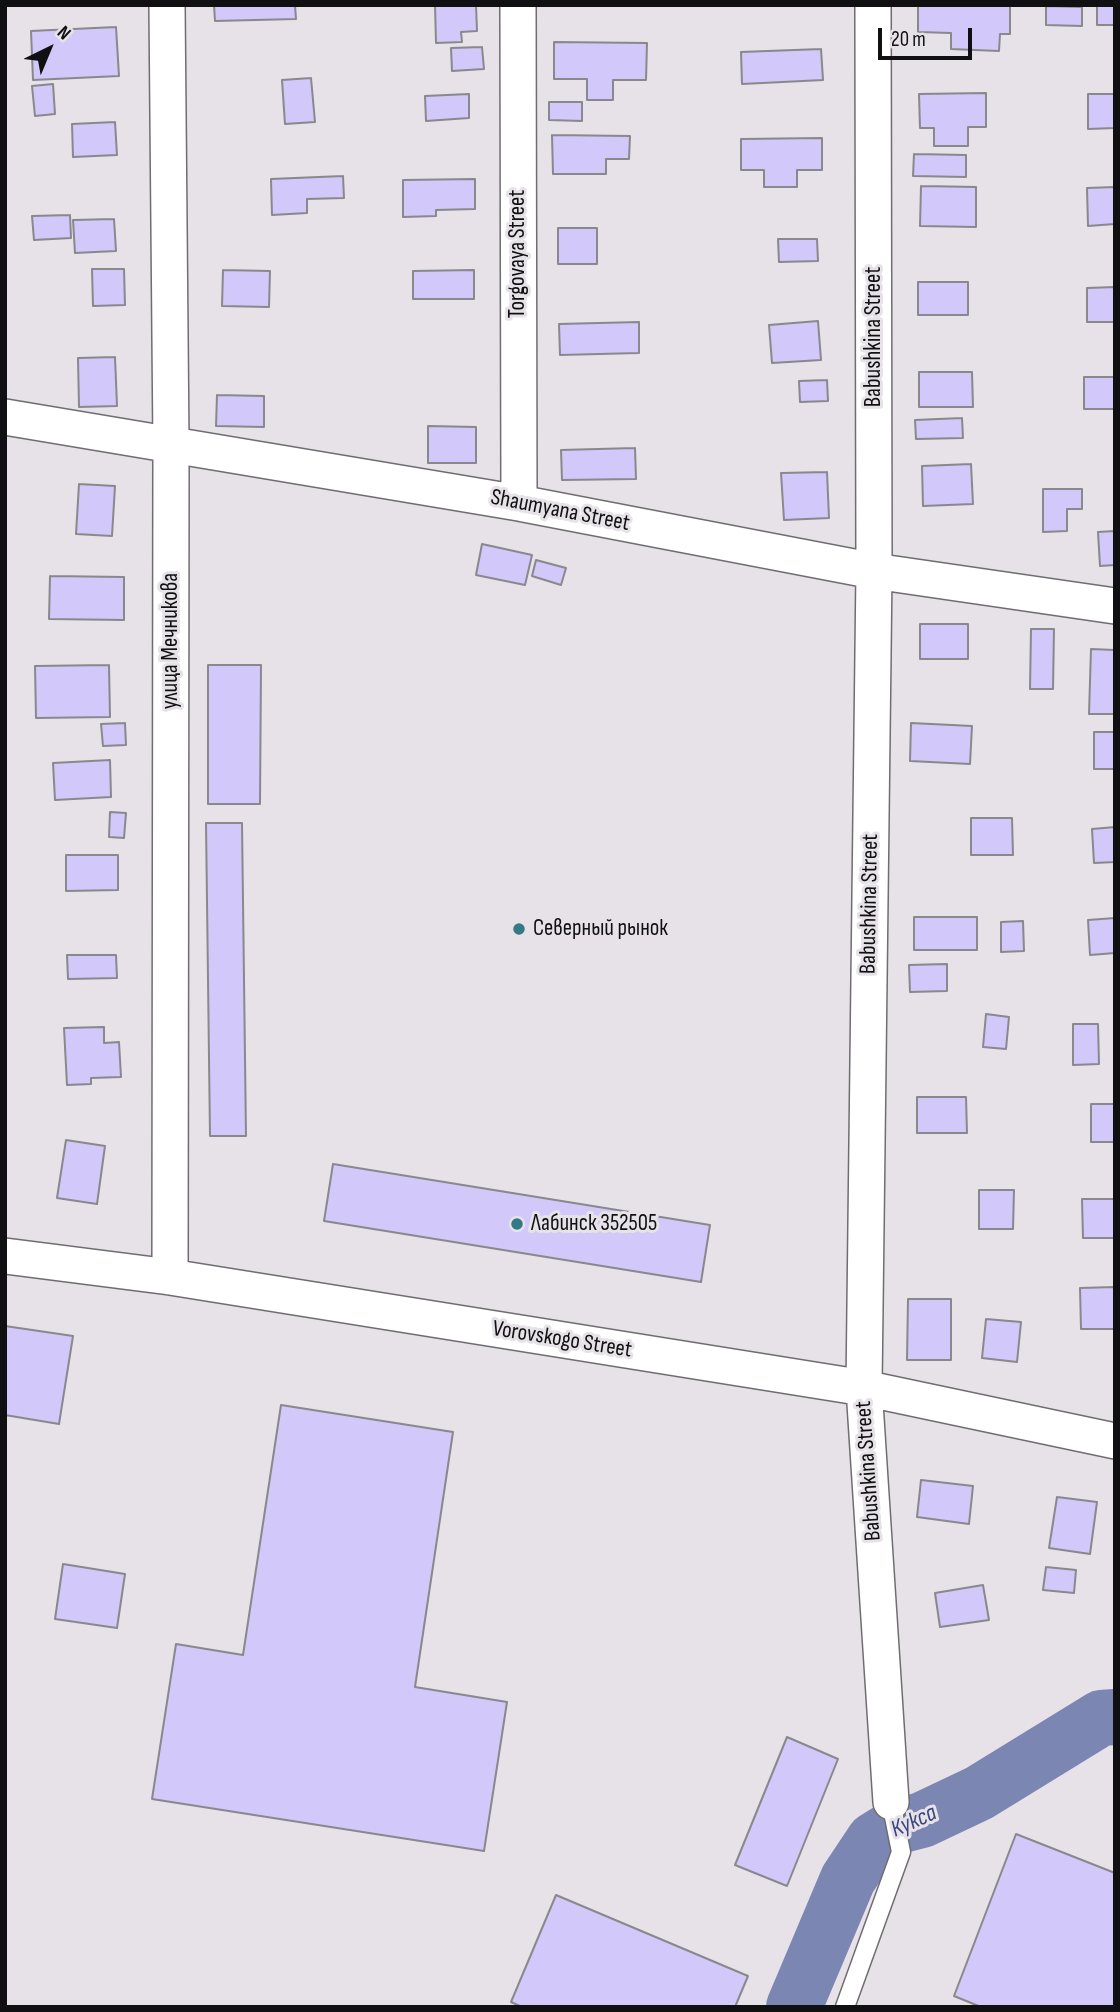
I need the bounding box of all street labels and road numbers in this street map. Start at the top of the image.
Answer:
street label: Torgovaya Street [504,190,532,318]
street label: Babushkina Street [860,267,888,407]
street label: Shaumyana Street [488,484,632,538]
street label: улица Мечникова [157,573,185,709]
street label: Babushkina Street [855,834,885,974]
street label: Vorovskogo Street [490,1315,634,1365]
street label: Babushkina Street [850,1400,888,1542]

